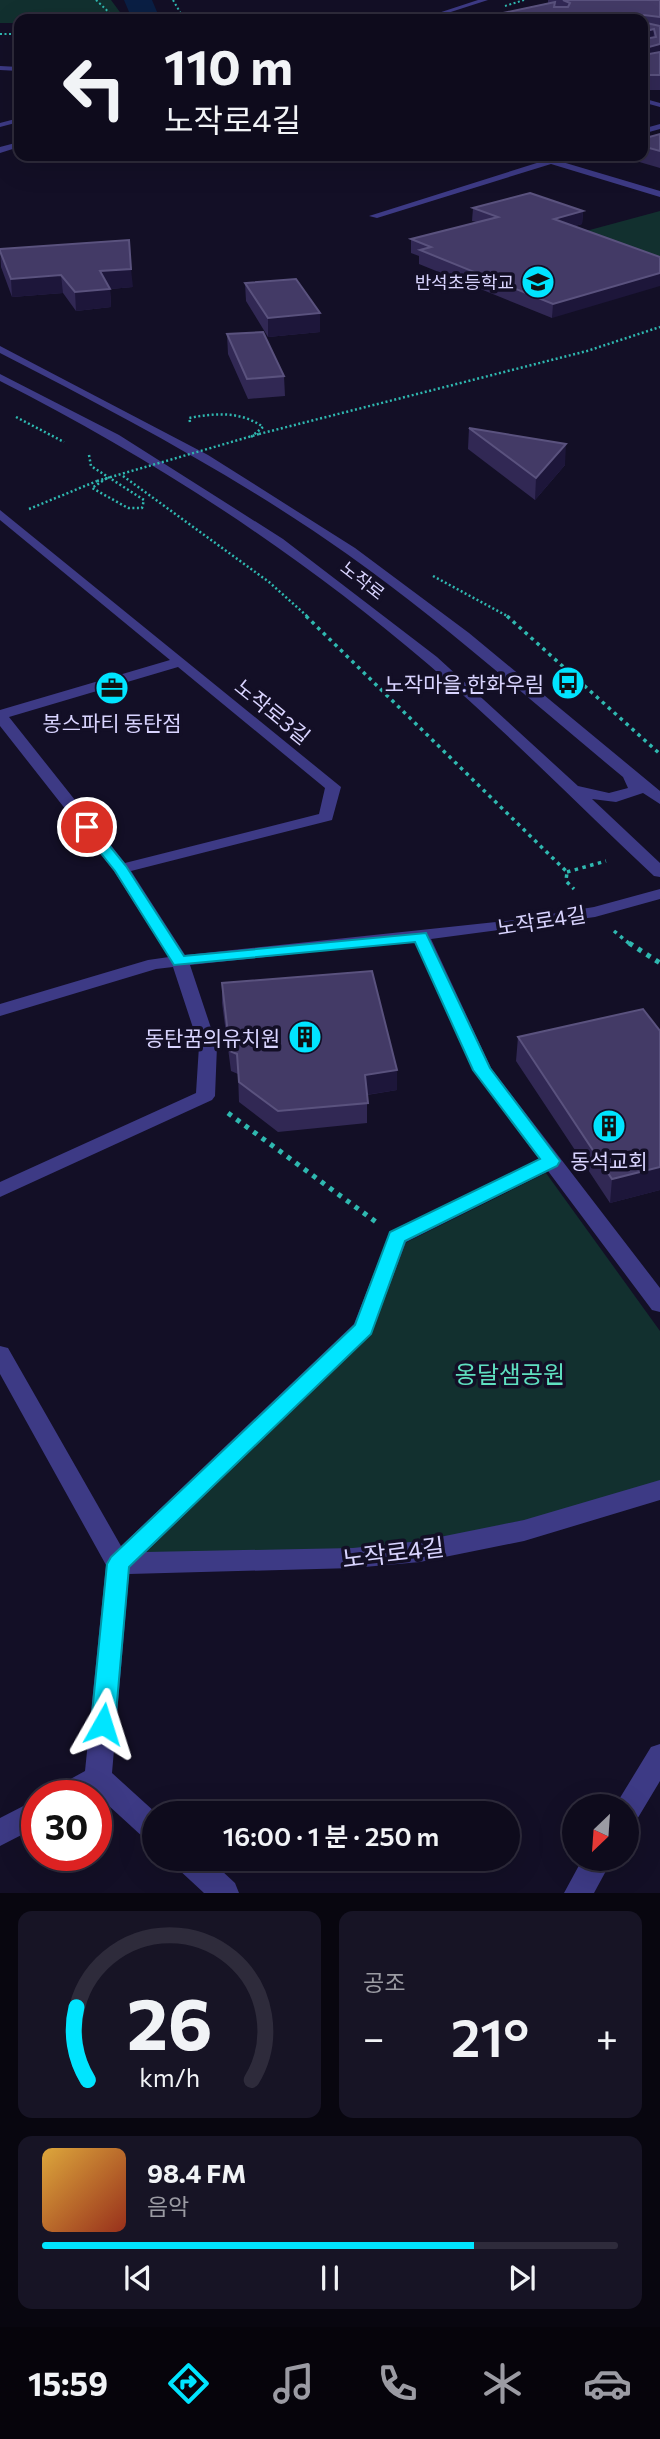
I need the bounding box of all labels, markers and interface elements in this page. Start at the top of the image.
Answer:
text: 110 m [164,35,293,95]
icon: left [49,42,140,133]
text: 노작로4길 [164,99,301,139]
school or university icon: 반석초등학교 [519,263,557,301]
place label: 반석초등학교 [415,271,514,293]
street label: 노작로 [337,556,389,604]
bus stop icon: 노작마을.한화우림 [549,664,587,702]
office icon: 봉스파티 동탄점 [93,669,131,707]
place label: 노작마을.한화우림 [384,671,544,696]
street label: 노작로3길 [230,673,316,749]
place label: 봉스파티 동탄점 [42,710,182,735]
pin [57,797,117,857]
icon: arrive [68,808,106,846]
street label: 노작로4길 [495,901,587,939]
building icon: 동탄꿈의유치원 [286,1018,324,1056]
place label: 동탄꿈의유치원 [145,1025,280,1050]
building icon: 동석교회 [590,1107,628,1145]
place label: 동석교회 [570,1148,648,1173]
park label: 옹달샘공원 [455,1359,565,1388]
street label: 노작로4길 [340,1531,446,1573]
position arrow [66,1687,140,1761]
speed limit sign: 30 [21,1780,112,1871]
north arrow [562,1794,639,1871]
map controls [562,1794,639,1871]
text: 16:00 · 1 분 · 250 m [223,1820,439,1851]
text: 공조 [363,1968,405,1996]
text: 26 [127,1977,212,2066]
text: 21° [451,2004,529,2068]
text: − [363,2013,385,2060]
text: + [596,2013,618,2060]
text: km/h [139,2062,200,2092]
text: 98.4 FM [147,2157,246,2188]
text: 음악 [147,2192,189,2220]
icon: previous [119,2259,157,2297]
icon: pause [311,2259,349,2297]
icon: next [503,2259,541,2297]
icon: directions [164,2359,213,2408]
icon: music [269,2359,318,2408]
icon: phone [373,2359,422,2408]
icon: climate [478,2359,527,2408]
icon: car [583,2359,632,2408]
text: 15:59 [28,2363,108,2403]

